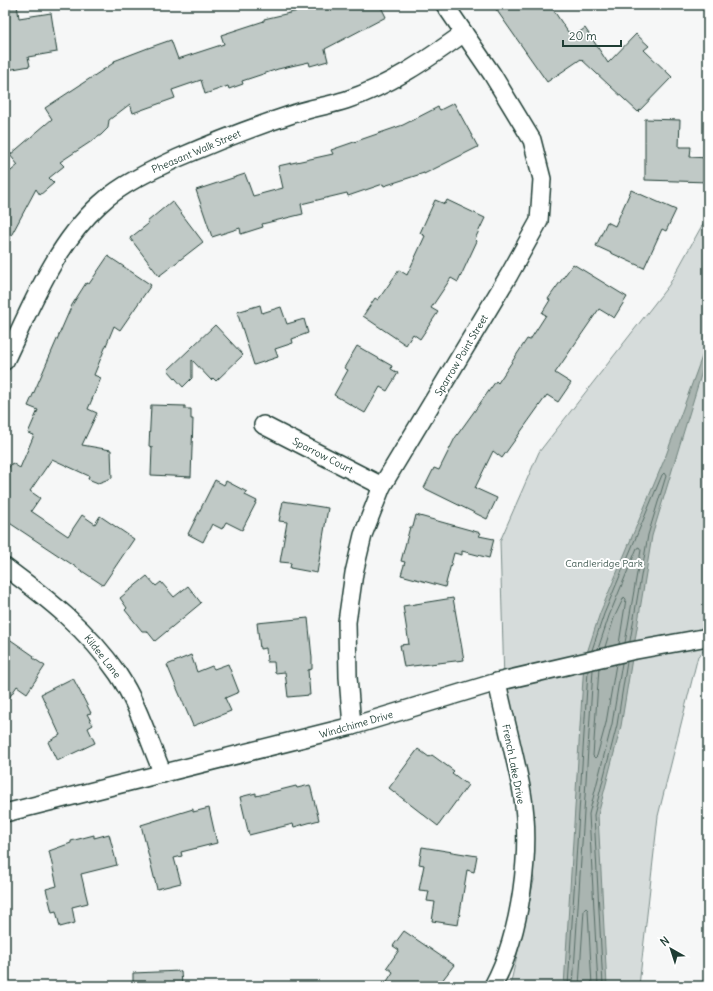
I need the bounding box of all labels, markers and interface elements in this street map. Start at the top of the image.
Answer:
scale bar [563,22,621,48]
text: 20 m [569,28,597,43]
street label: Pheasant Walk Street [150,127,243,176]
street label: Sparrow Point Street [432,312,491,398]
street label: Sparrow Court [290,435,356,477]
park label: Candleridge Park [565,557,643,570]
street label: Kildee Lane [82,632,124,681]
street label: Windchime Drive [318,708,395,741]
street label: French Lake Drive [499,723,528,805]
north arrow [651,929,691,969]
text: N [657,933,672,949]

